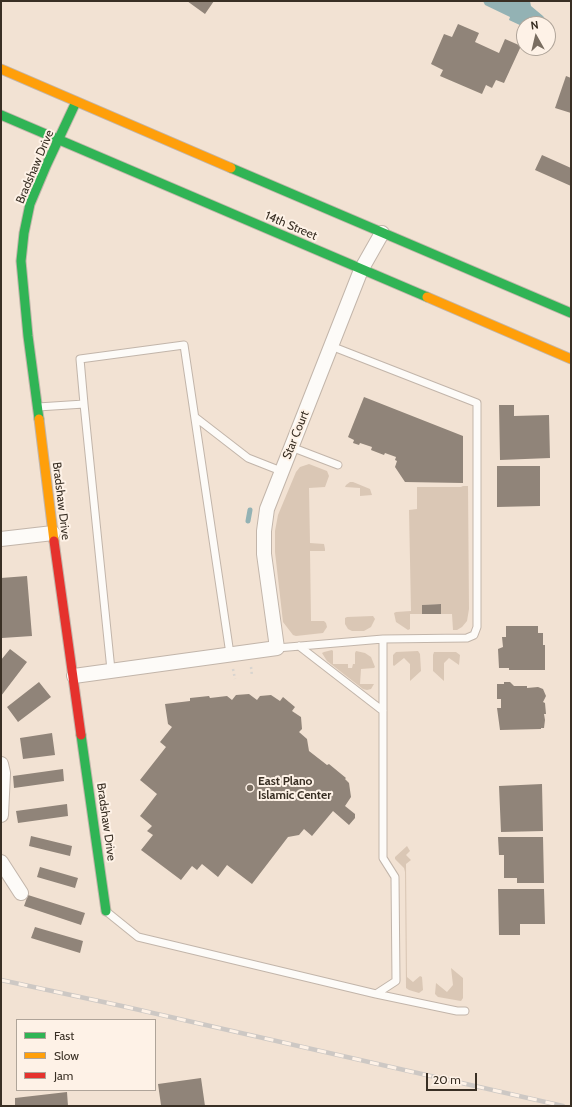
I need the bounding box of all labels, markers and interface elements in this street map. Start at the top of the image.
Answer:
north arrow [516,16,556,56]
text: N [530,18,539,33]
street label: Bradshaw Drive [13,128,57,206]
street label: 14th Street [263,209,319,243]
street label: Star Court [280,409,312,461]
street label: Bradshaw Drive [49,461,73,541]
place label: East Plano Islamic Center [258,774,331,802]
street label: Bradshaw Drive [93,782,119,862]
marker: East Plano Islamic Center [245,783,255,793]
legend [16,1019,156,1091]
text: Fast [54,1028,74,1043]
text: Slow [54,1048,79,1063]
scale bar [428,1065,479,1091]
text: Jam [54,1068,73,1083]
text: 20 m [433,1072,461,1087]

